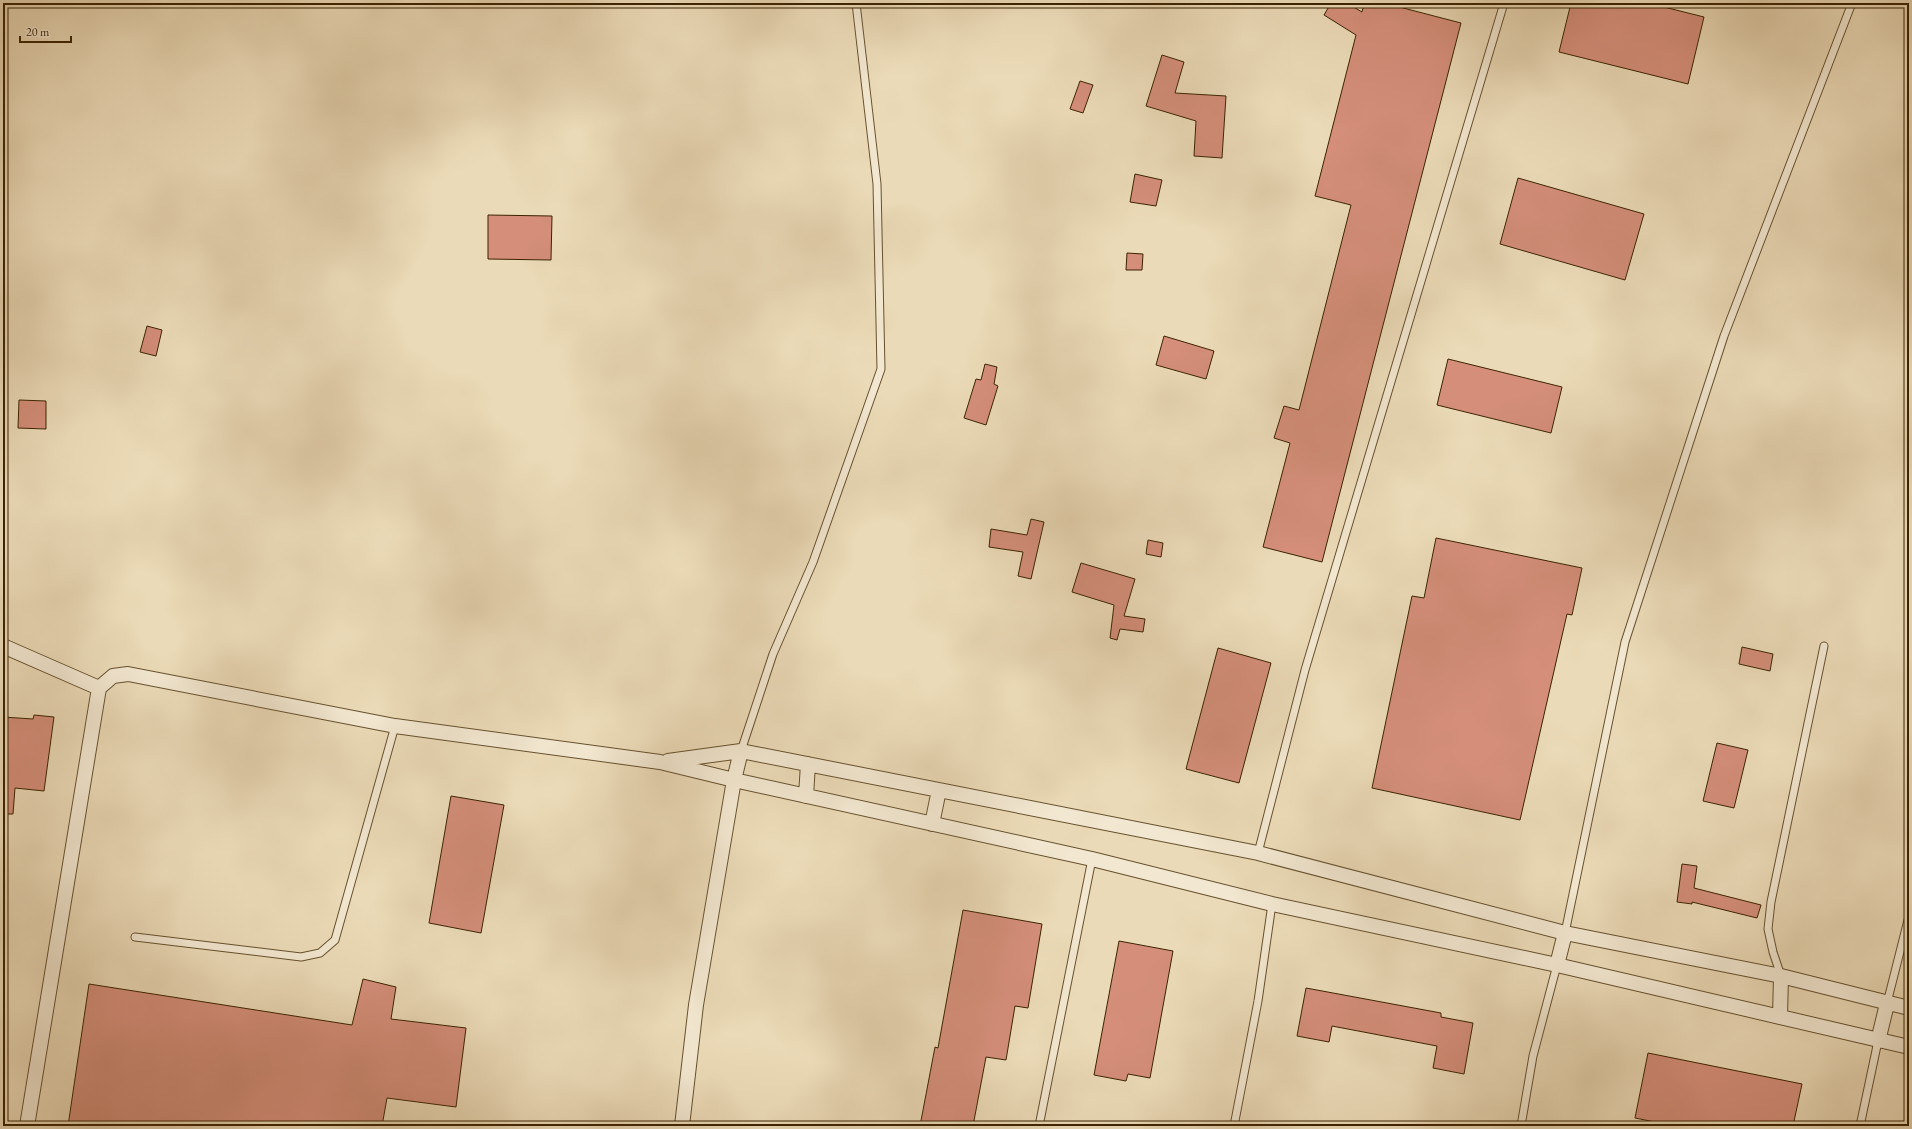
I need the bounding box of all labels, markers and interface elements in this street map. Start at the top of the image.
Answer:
scale bar [20,18,71,44]
text: 20 m [26,24,50,40]

